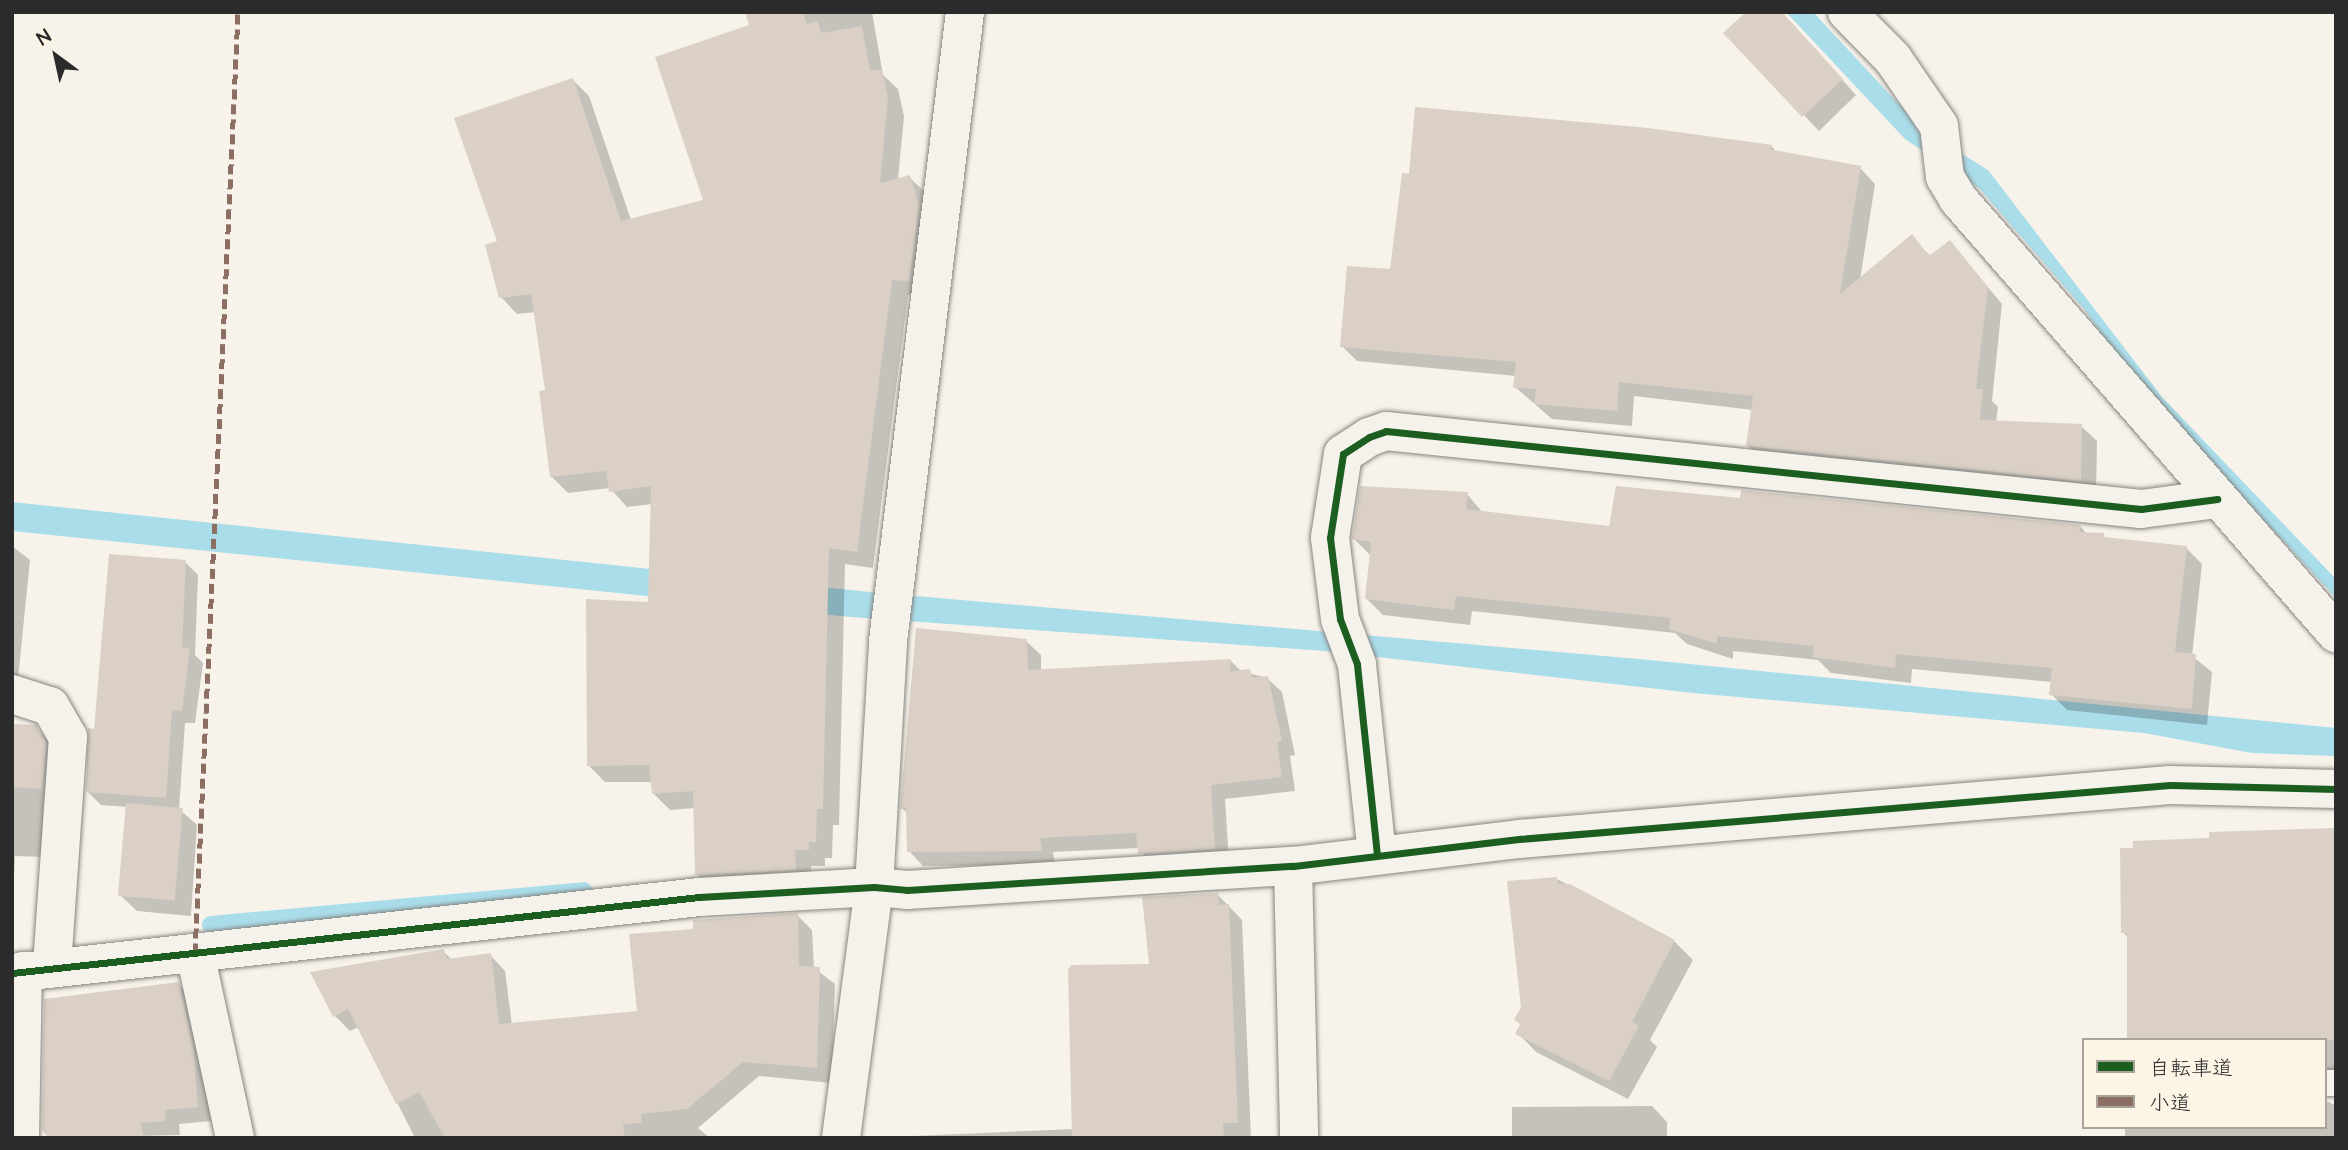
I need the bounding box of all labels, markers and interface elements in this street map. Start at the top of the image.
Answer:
north arrow [21,21,91,91]
text: N [32,23,57,53]
legend [2082,1038,2327,1129]
text: 自転車道 [2149,1054,2233,1083]
text: 小道 [2149,1089,2191,1118]

